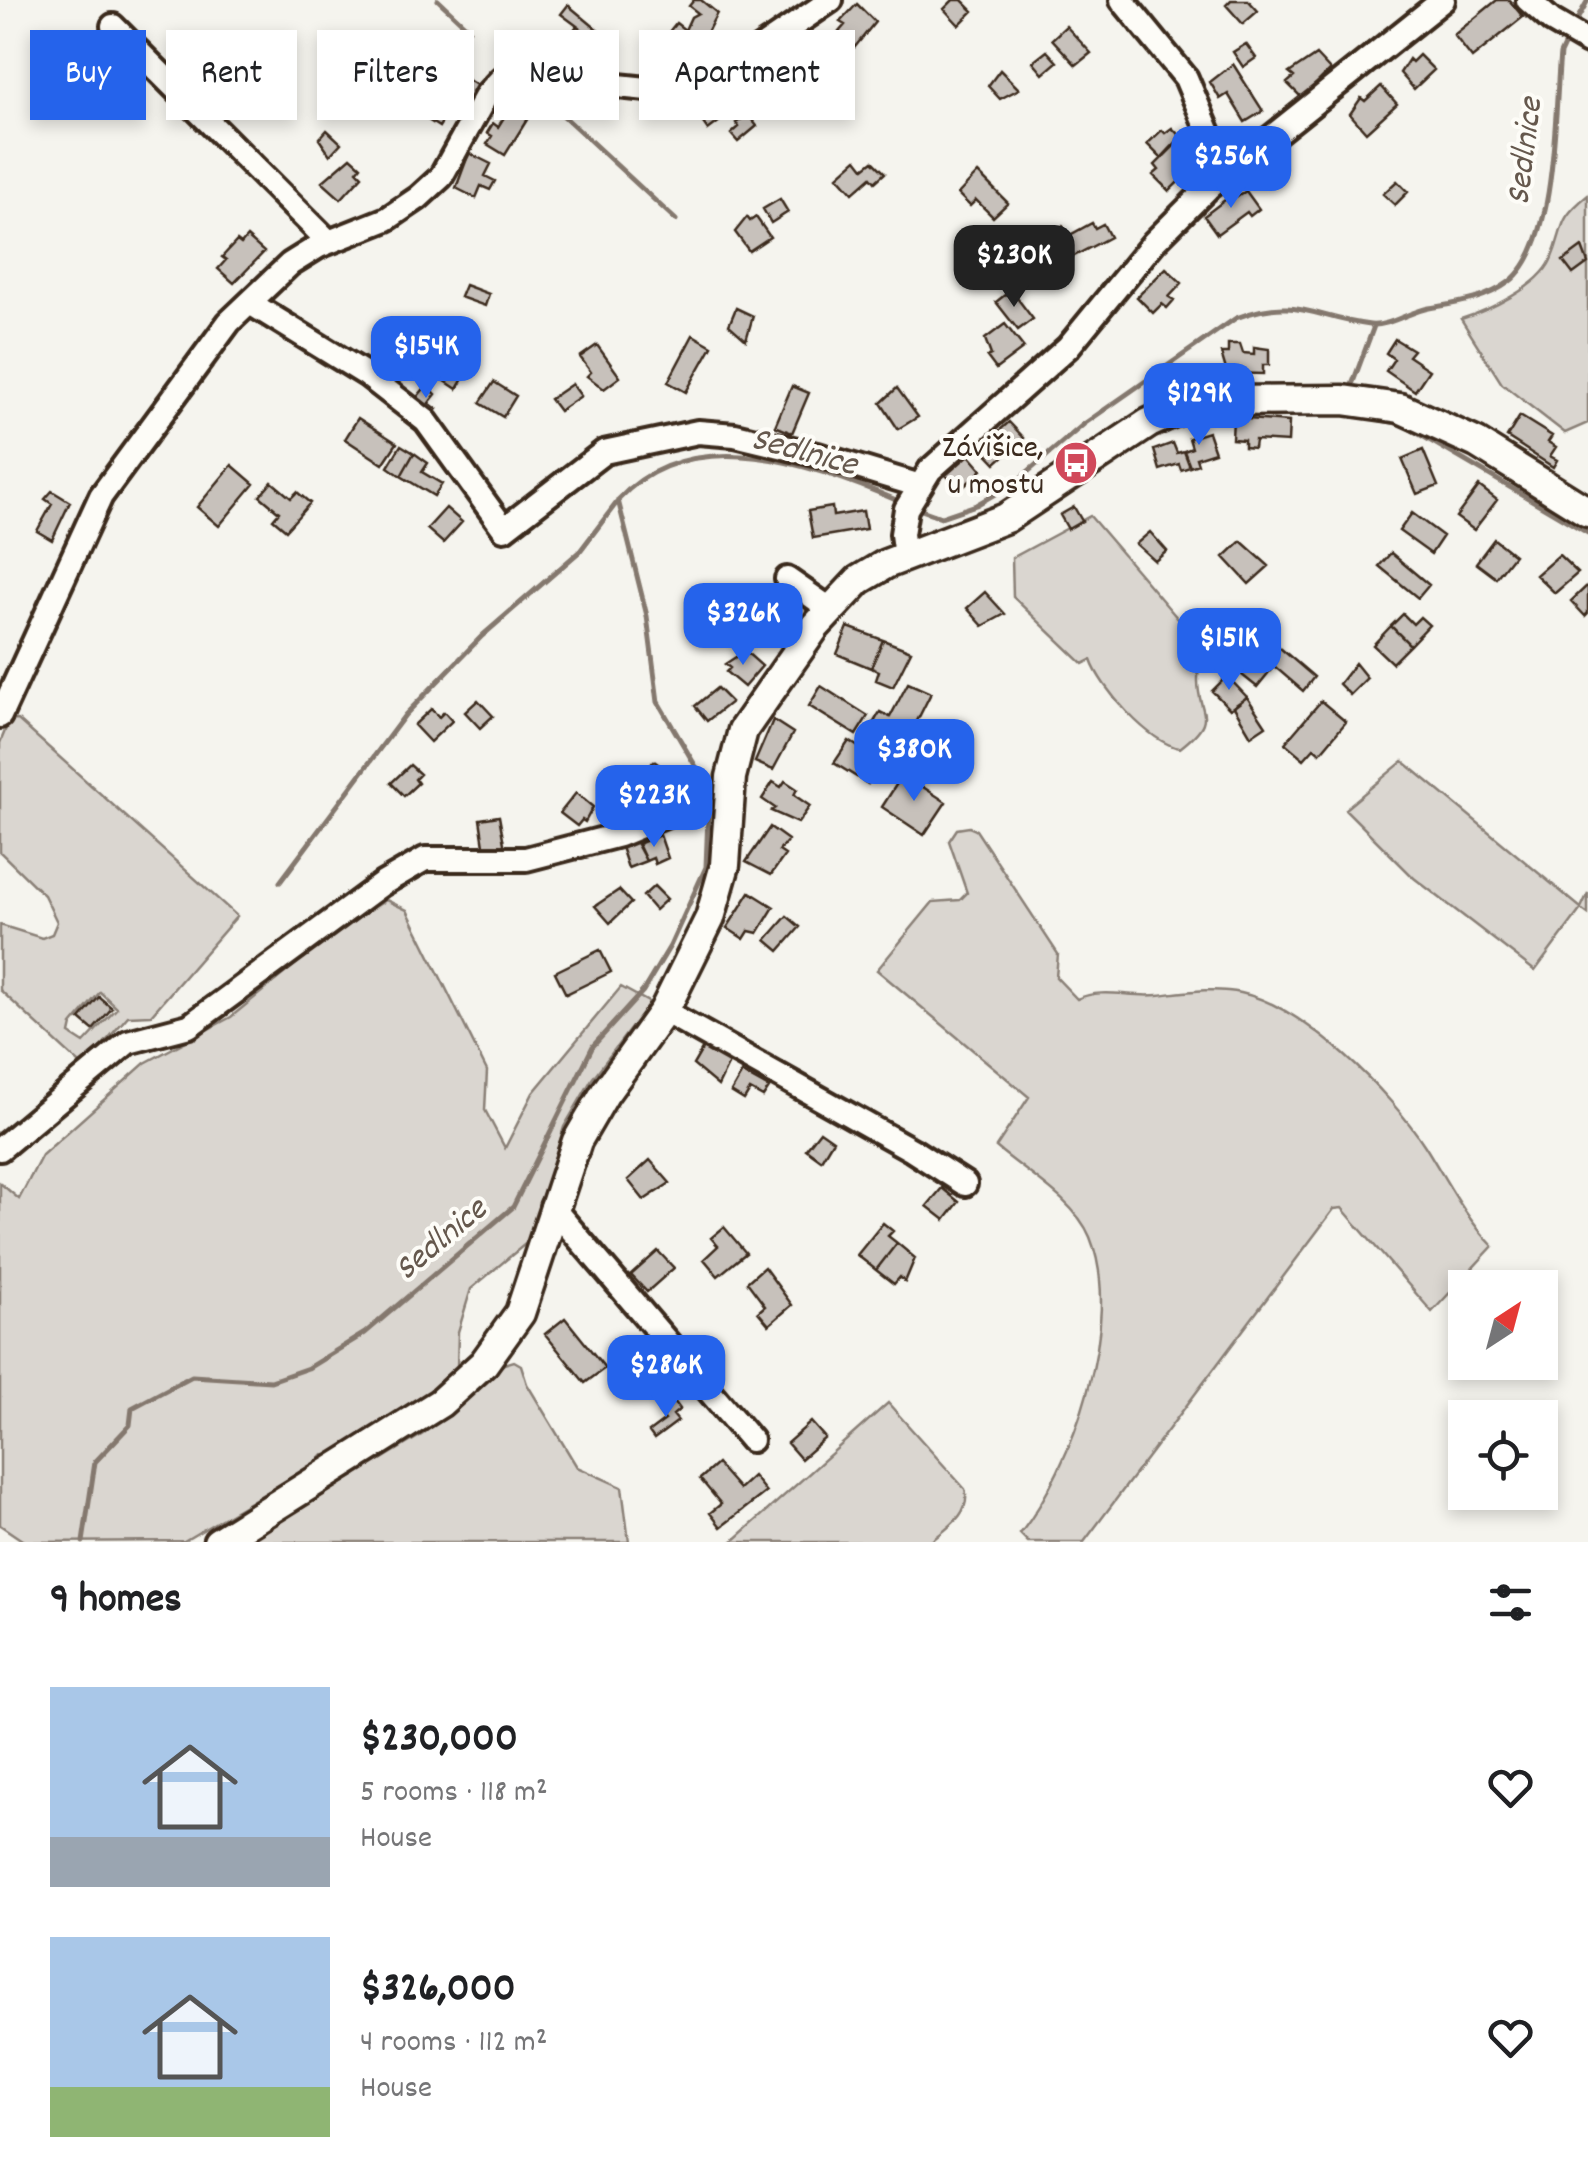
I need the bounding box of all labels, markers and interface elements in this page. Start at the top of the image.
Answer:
chip: Buy [30,30,146,120]
chip: Rent [166,30,297,120]
chip: Filters [317,30,474,120]
chip: New [494,30,619,120]
chip: Apartment [639,30,855,120]
water label: Sedlnice [1496,94,1559,208]
pin: $256K [1161,126,1301,211]
text: $256K [1193,135,1269,181]
pin: $230K [944,225,1084,310]
text: $230K [976,234,1052,280]
pin: $154K [356,316,496,401]
text: $154K [393,325,459,371]
pin: $129K [1129,363,1269,448]
text: $129K [1166,372,1232,418]
water label: Sedlnice [745,416,864,492]
place label: Závišice, u mostu [942,427,1044,510]
bus stop icon: Závišice, u mostu [1053,440,1099,486]
pin: $326K [673,583,813,668]
text: $326K [706,592,780,638]
pin: $151K [1159,608,1299,693]
text: $151K [1199,617,1259,663]
pin: $380K [844,719,984,804]
text: $380K [876,728,952,774]
pin: $223K [584,765,724,850]
text: $223K [617,774,691,820]
water label: Sedlnice [385,1186,501,1295]
north arrow [1448,1270,1558,1380]
map controls [1448,1270,1558,1510]
pin: $286K [596,1335,736,1420]
text: $286K [629,1344,703,1390]
button: locate [1448,1400,1558,1510]
text: 9 homes [50,1572,182,1632]
icon: filters [1483,1575,1538,1630]
text: $230,000 [360,1711,518,1771]
icon: home [130,1727,250,1847]
icon: heart [1483,1760,1538,1815]
text: 5 rooms · 118 m² [360,1771,548,1817]
text: House [360,1817,432,1863]
text: $326,000 [360,1961,516,2021]
icon: home [130,1977,250,2097]
icon: heart [1483,2010,1538,2065]
text: 4 rooms · 112 m² [360,2021,547,2067]
text: House [360,2067,432,2113]

